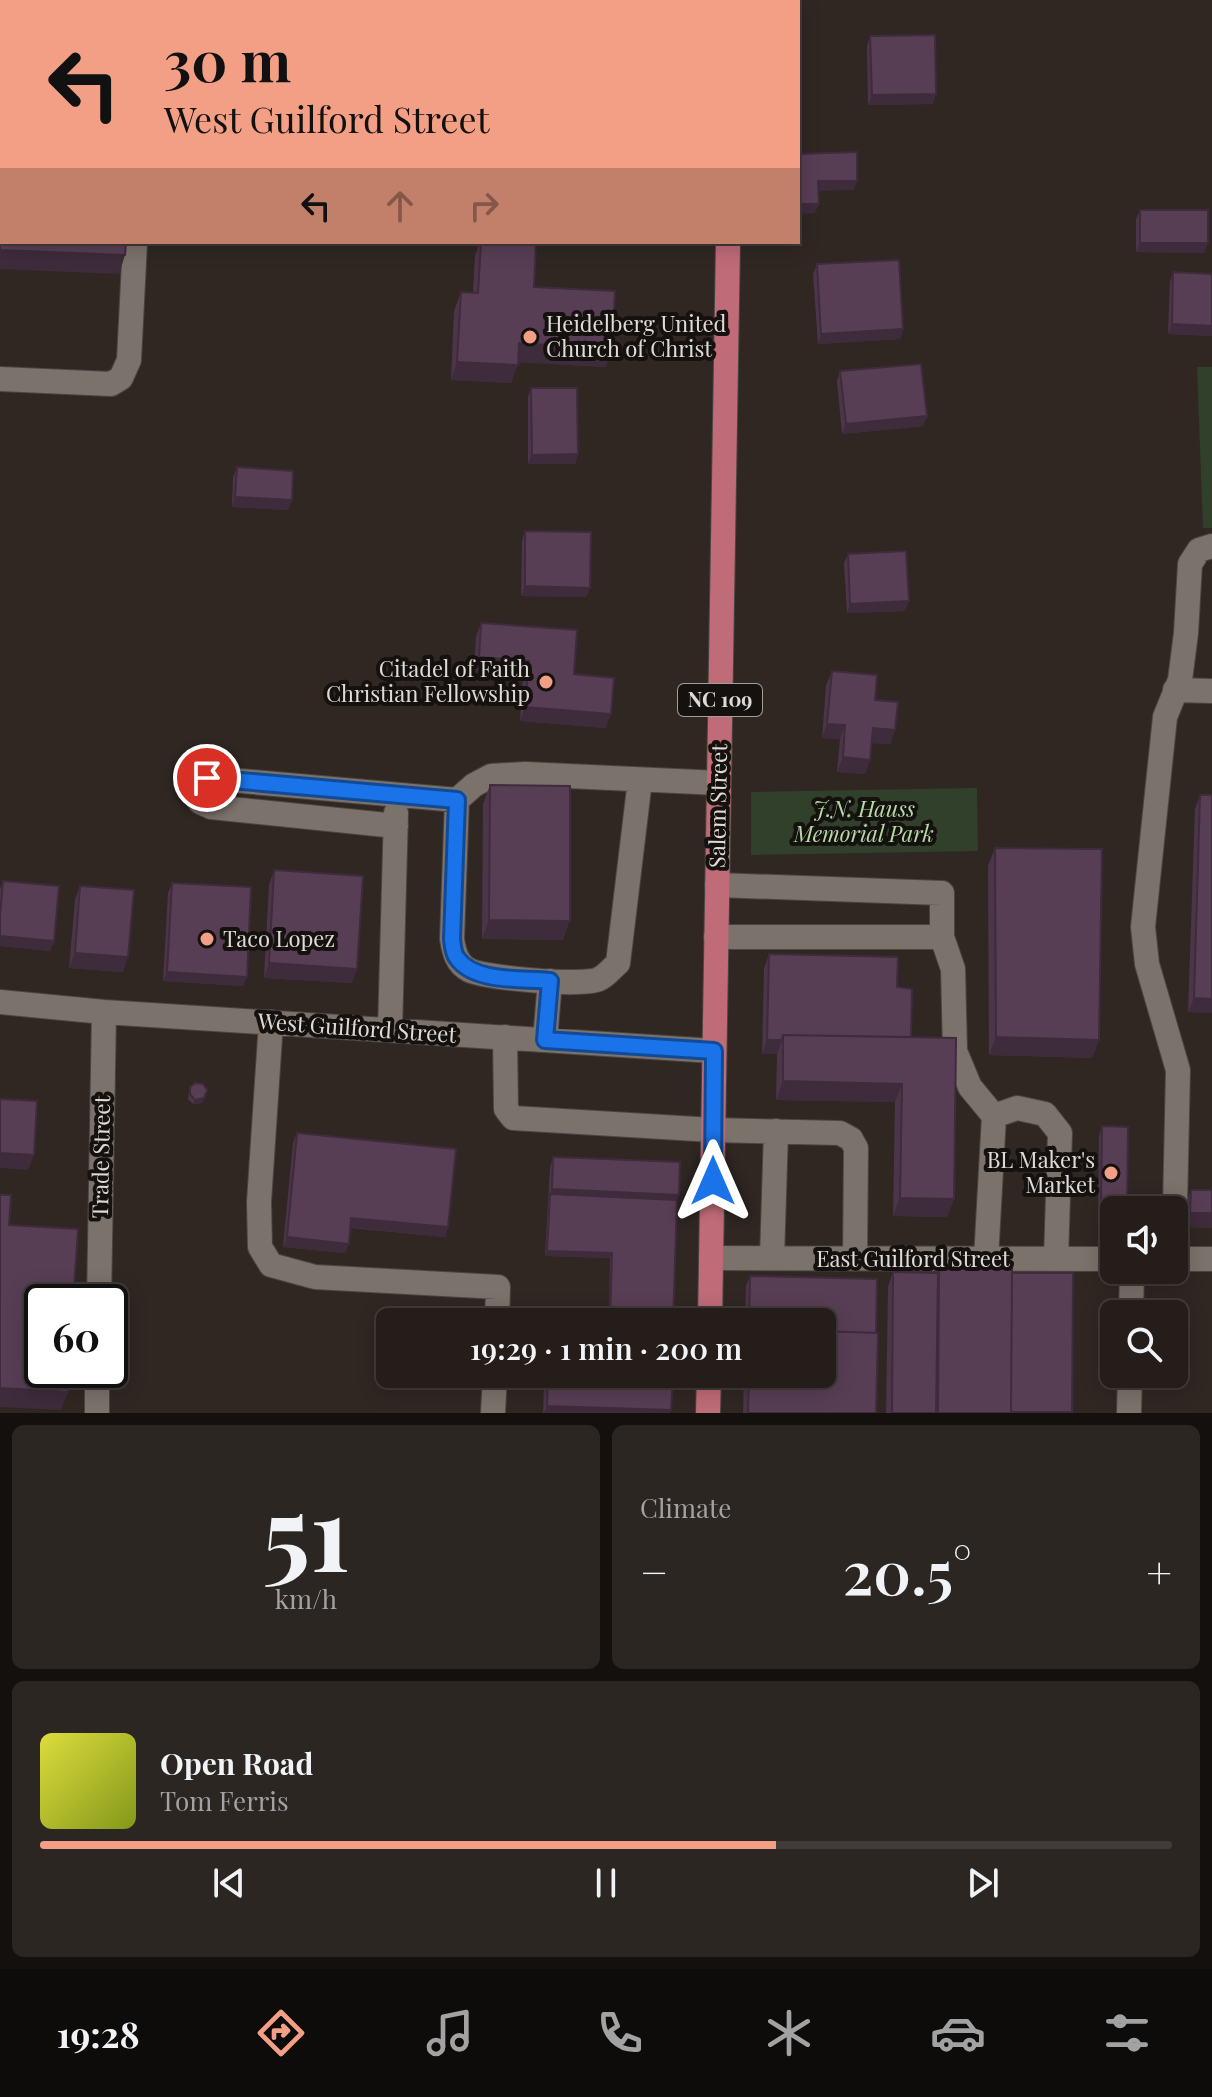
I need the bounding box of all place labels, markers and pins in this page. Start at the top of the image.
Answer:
place label: Heidelberg United Church of Christ [546,308,727,363]
marker: Heidelberg United Church of Christ [521,328,539,346]
place label: Citadel of Faith Christian Fellowship [326,653,530,708]
marker: Citadel of Faith Christian Fellowship [537,673,555,691]
pin [173,744,241,812]
place label: Taco Lopez [223,923,335,953]
marker: Taco Lopez [198,930,216,948]
place label: BL Maker's Market [987,1144,1096,1199]
marker: BL Maker's Market [1102,1164,1120,1182]

